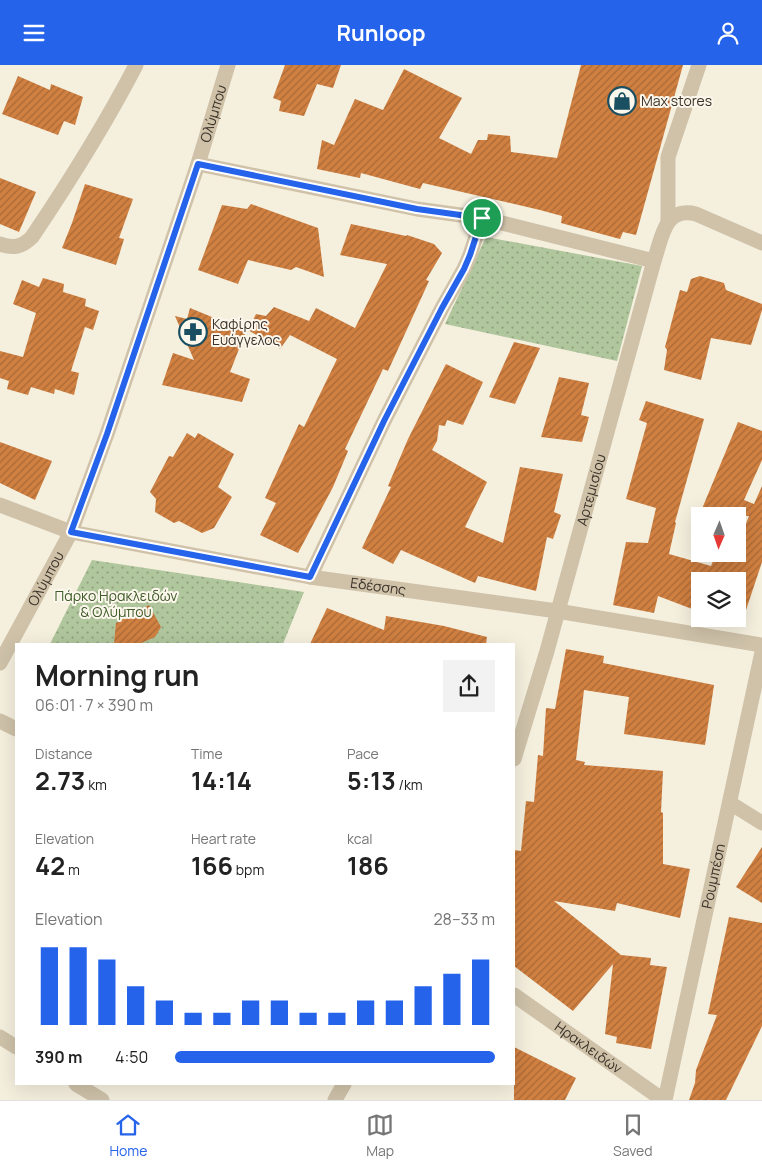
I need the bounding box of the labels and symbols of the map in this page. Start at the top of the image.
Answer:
street label: Ολύμπου [195,82,231,145]
shop icon: Max stores [607,86,637,116]
place label: Max stores [641,91,712,110]
pin [461,197,503,239]
place label: Καφίρης Ευάγγελος [212,314,281,349]
pharmacy icon: Καφίρης Ευάγγελος [178,317,208,347]
street label: Αρτεμισίου [572,452,610,528]
north arrow [691,507,746,563]
street label: Ολύμπου [23,548,68,609]
street label: Εδέσσης [349,573,408,599]
park label: Πάρκο Ηρακλειδών & Ολύμπου [55,586,177,621]
street label: Ρουμπέση [697,842,729,910]
street label: Ηρακλειδών [551,1017,626,1077]

